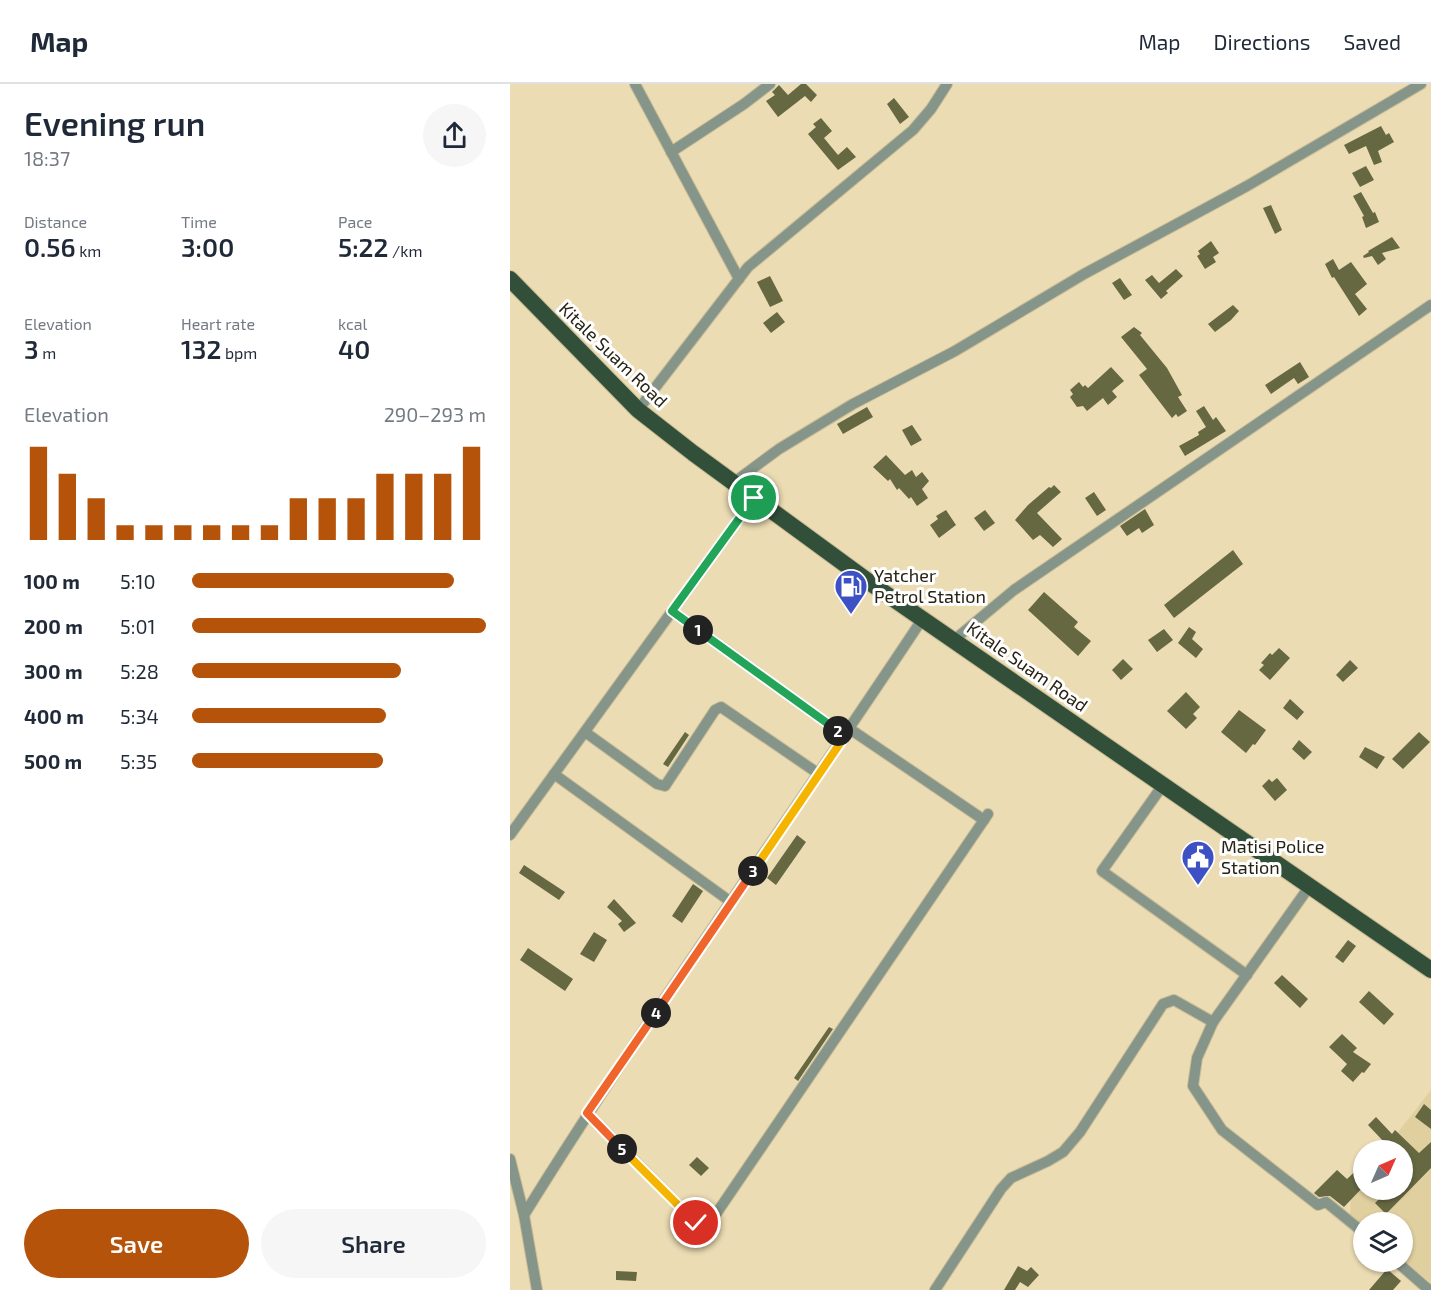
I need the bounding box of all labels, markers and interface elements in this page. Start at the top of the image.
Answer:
text: Map [30,24,88,58]
text: Map [1138,29,1181,54]
text: Directions [1214,29,1310,54]
text: Saved [1343,29,1401,54]
text: Evening run [24,103,205,143]
button: share [423,104,486,167]
text: 18:37 [24,146,70,170]
text: Distance [24,212,87,231]
text: Time [181,212,217,231]
text: Pace [338,212,372,231]
text: 0.56 [24,231,76,262]
text: 3:00 [181,231,234,262]
text: 5:22 [338,231,388,262]
text: km [76,241,101,260]
text: /km [388,241,422,260]
street label: Kitale Suam Road [555,297,673,412]
text: Elevation [24,314,92,333]
text: Heart rate [181,314,255,333]
text: kcal [338,314,367,333]
text: 3 [24,333,39,364]
text: 132 [181,333,221,364]
text: 40 [338,333,370,364]
text: m [39,343,56,362]
text: bpm [221,343,257,362]
text: Elevation [24,402,109,426]
text: 290–293 m [384,402,486,426]
pin [728,472,779,523]
icon: arrive [737,481,770,514]
place label: Yatcher Petrol Station [874,564,986,607]
fuel station icon: Yatcher Petrol Station [833,568,869,615]
text: 100 m [24,569,80,593]
text: 5:10 [120,569,155,593]
text: 200 m [24,614,83,638]
text: 5:01 [120,614,155,638]
pin: 1 [683,615,713,645]
street label: Kitale Suam Road [963,616,1092,716]
text: 1 [695,620,701,639]
text: 300 m [24,659,83,683]
text: 5:28 [120,659,159,683]
text: 400 m [24,704,84,728]
text: 5:34 [120,704,159,728]
pin: 2 [823,716,853,746]
text: 2 [833,721,843,740]
text: 500 m [24,749,82,773]
text: 5:35 [120,749,157,773]
place label: Matisi Police Station [1221,835,1324,878]
public building icon: Matisi Police Station [1180,839,1216,886]
pin: 3 [738,856,768,886]
text: 3 [748,861,758,880]
pin: 4 [641,998,671,1028]
text: 4 [651,1003,661,1022]
pin: 5 [607,1134,637,1164]
text: 5 [618,1139,626,1158]
north arrow [1353,1140,1413,1200]
map controls [1353,1140,1413,1272]
pin [670,1197,721,1248]
icon: check [679,1206,712,1239]
button: Save [24,1209,249,1278]
button: Share [261,1209,486,1278]
button: layers [1353,1212,1413,1272]

